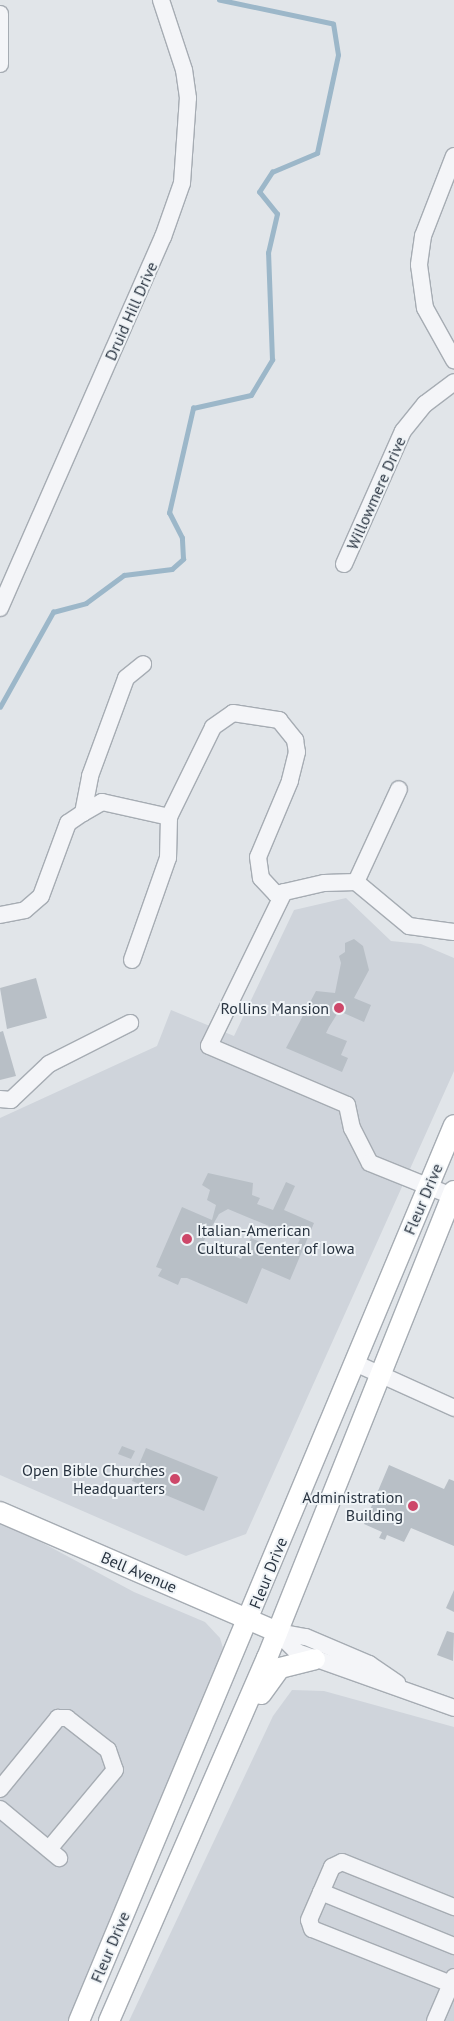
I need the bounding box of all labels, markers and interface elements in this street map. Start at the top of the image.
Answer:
street label: Druid Hill Drive [101,259,161,363]
street label: Willowmere Drive [342,433,410,553]
place label: Rollins Mansion [221,998,329,1018]
marker: Rollins Mansion [333,1002,345,1014]
street label: Fleur Drive [399,1161,447,1237]
place label: Italian-American Cultural Center of Iowa [197,1220,355,1258]
marker: Italian-American Cultural Center of Iowa [181,1233,193,1245]
place label: Open Bible Churches Headquarters [22,1460,165,1498]
marker: Open Bible Churches Headquarters [169,1473,181,1485]
place label: Administration Building [302,1487,403,1525]
marker: Administration Building [407,1500,419,1512]
street label: Fleur Drive [245,1535,291,1611]
street label: Bell Avenue [98,1547,180,1597]
street label: Fleur Drive [86,1909,134,1985]

